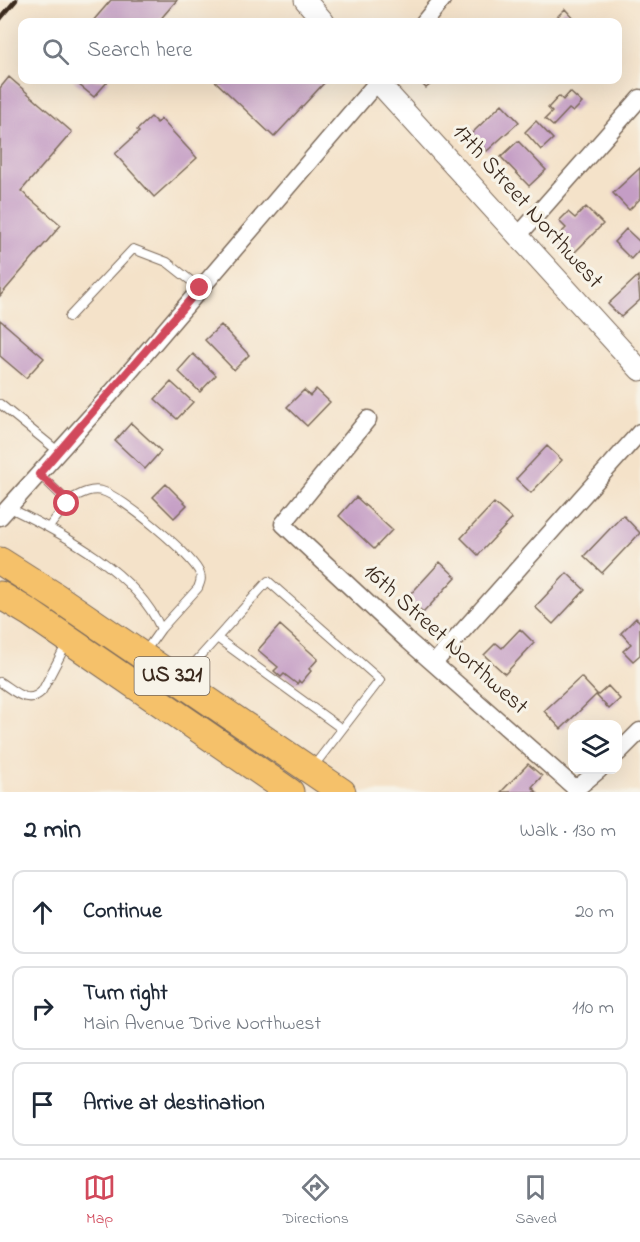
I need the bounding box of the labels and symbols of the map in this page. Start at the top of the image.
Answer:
street label: 17th Street Northwest [443,117,611,297]
route end [186,274,212,300]
route start [53,490,79,516]
street label: 16th Street Northwest [354,556,536,724]
road number: US 321 [134,657,210,695]

